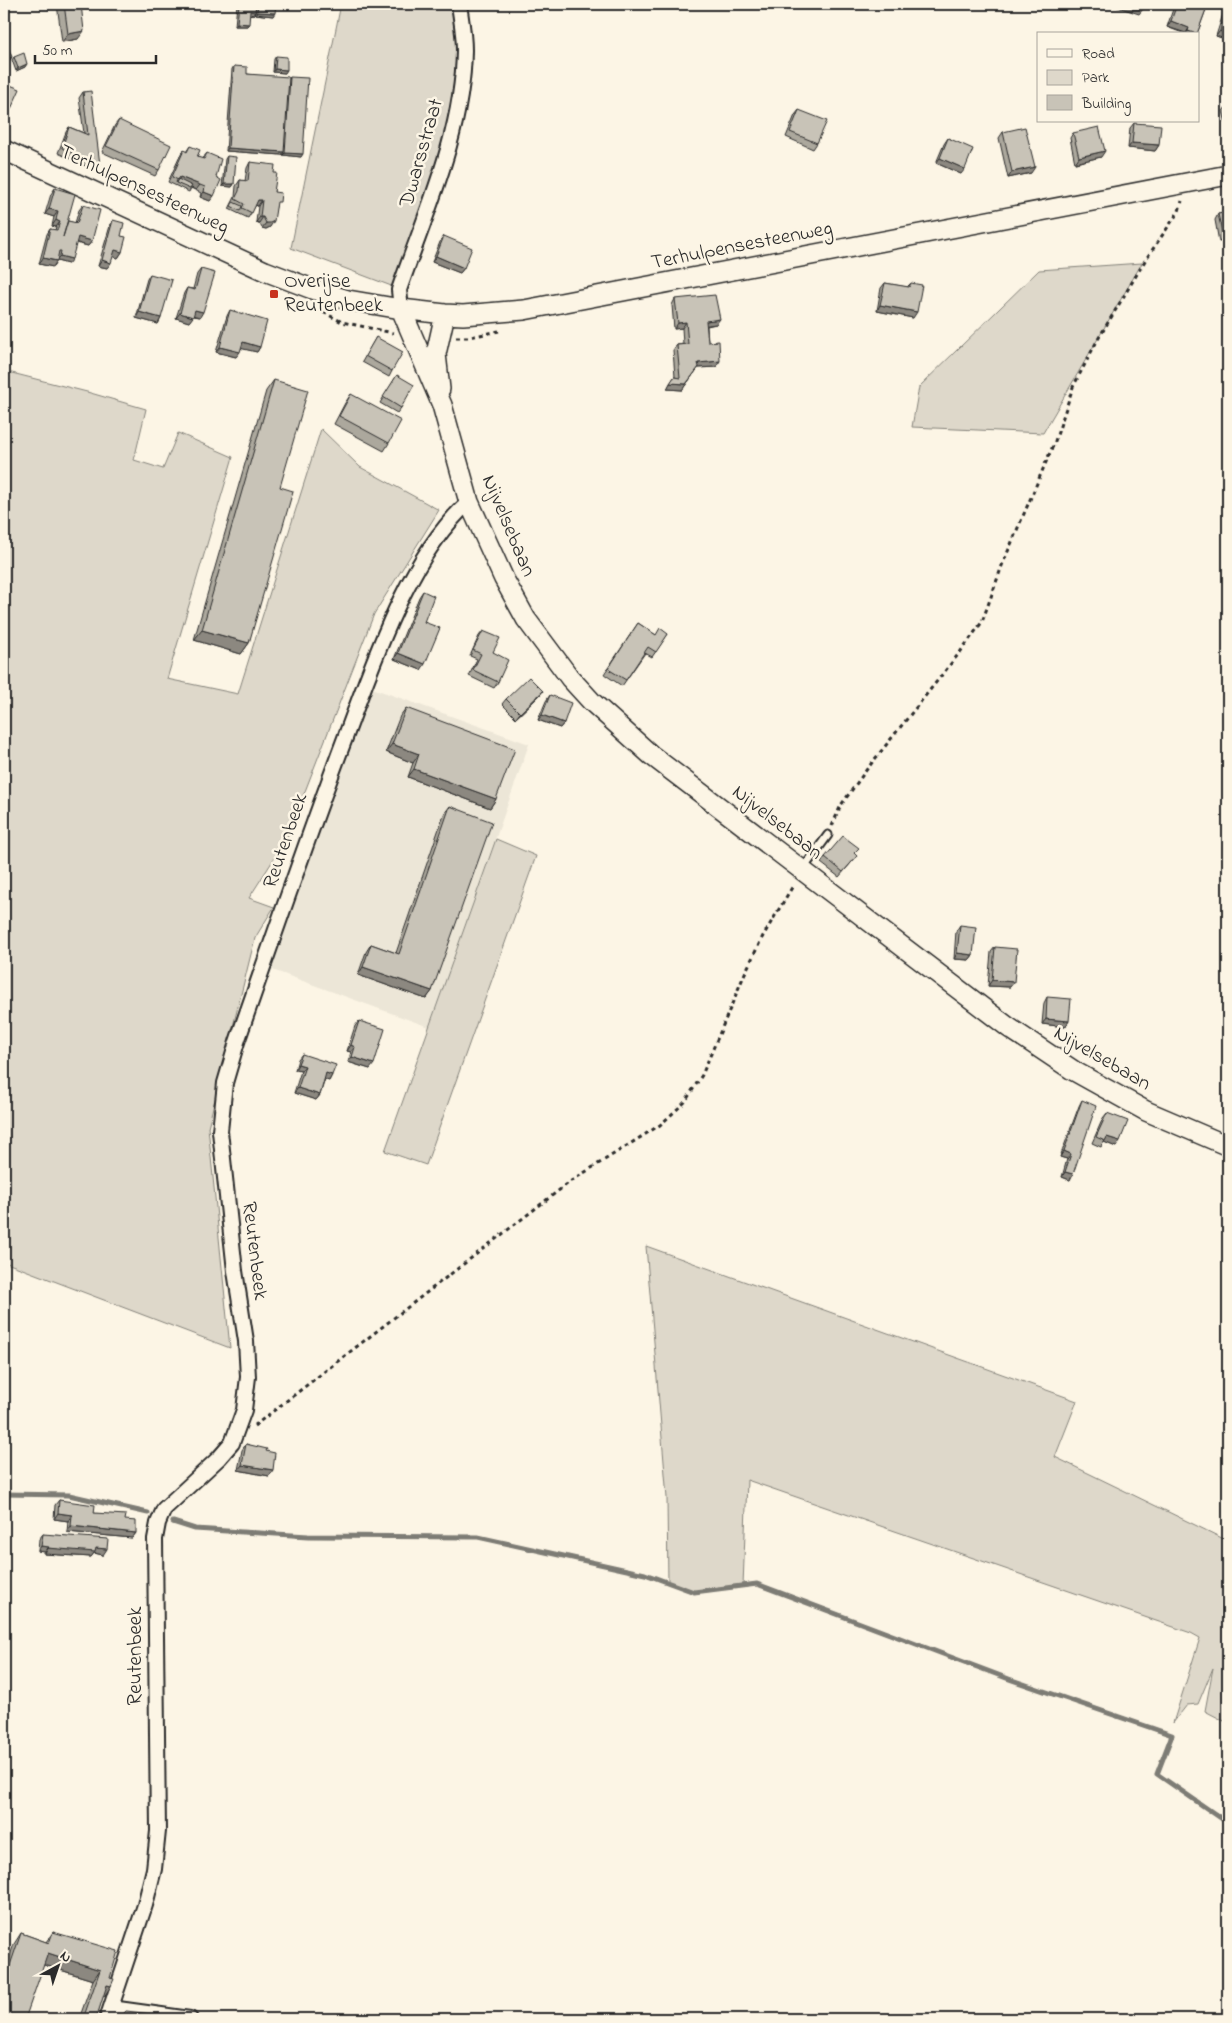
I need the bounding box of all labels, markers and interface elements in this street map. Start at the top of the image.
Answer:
scale bar [35,32,156,64]
legend [1037,32,1200,122]
text: 50 m [42,40,73,62]
text: Road [1082,43,1115,65]
text: Park [1082,67,1110,89]
text: Building [1081,93,1131,116]
street label: Dwarsstraat [392,95,452,212]
street label: Terhulpensesteenweg [53,137,234,244]
street label: Terhulpensesteenweg [649,214,836,280]
place label: Overijse Reutenbeek [284,267,384,321]
marker: Overijse Reutenbeek [268,288,280,300]
street label: Nijvelsebaan [473,470,543,582]
street label: Nijvelsebaan [725,778,829,868]
street label: Reutenbeek [256,789,317,893]
street label: Nijvelsebaan [1048,1019,1156,1099]
street label: Reutenbeek [233,1200,275,1303]
street label: Reutenbeek [121,1606,151,1705]
north arrow [32,1940,82,1990]
text: N [55,1946,76,1968]

